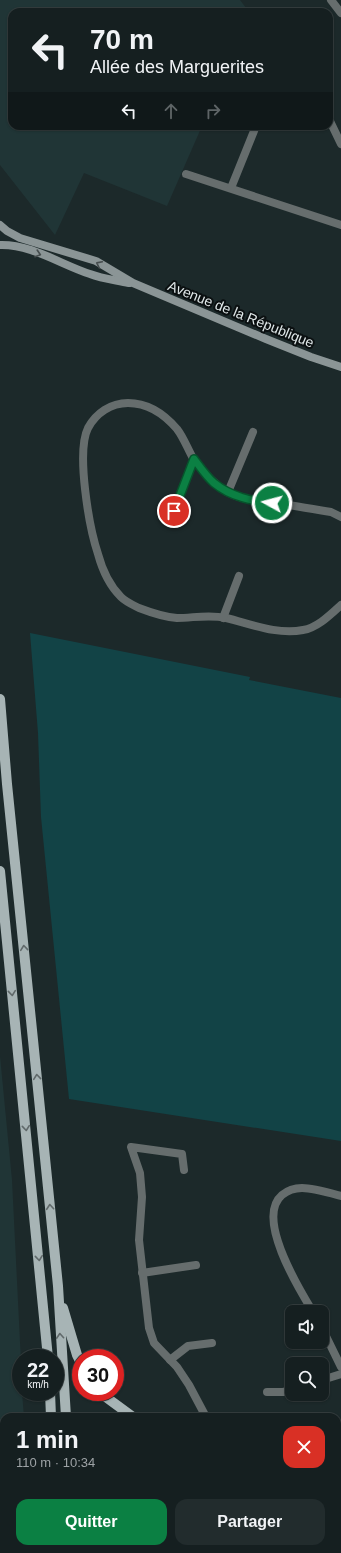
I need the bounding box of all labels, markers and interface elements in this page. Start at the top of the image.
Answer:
icon: left [24,24,76,76]
text: 70 m [90,24,154,55]
text: Allée des Marguerites [90,57,264,77]
icon: left [118,100,140,122]
icon: ahead [160,100,182,122]
icon: right [202,100,224,122]
one-way arrow [34,249,41,257]
one-way arrow [96,261,103,269]
street label: Avenue de la République [166,277,317,351]
position arrow [251,482,293,524]
pin [157,494,191,528]
icon: arrive [163,500,185,522]
one-way arrow [19,945,28,951]
one-way arrow [7,990,16,996]
one-way arrow [33,1074,42,1080]
one-way arrow [21,1125,30,1131]
one-way arrow [46,1204,55,1210]
one-way arrow [34,1254,43,1261]
map controls [285,1305,329,1401]
button: sound [285,1305,329,1349]
one-way arrow [56,1333,65,1339]
speed limit sign: 30 [72,1349,124,1401]
button: search [285,1357,329,1401]
text: 22 [27,1359,49,1381]
text: km/h [27,1379,49,1390]
text: 1 min [16,1426,79,1453]
button: close [283,1426,325,1468]
text: 110 m · 10:34 [16,1455,95,1470]
button: Quitter [16,1499,167,1545]
button: Partager [175,1499,325,1545]

